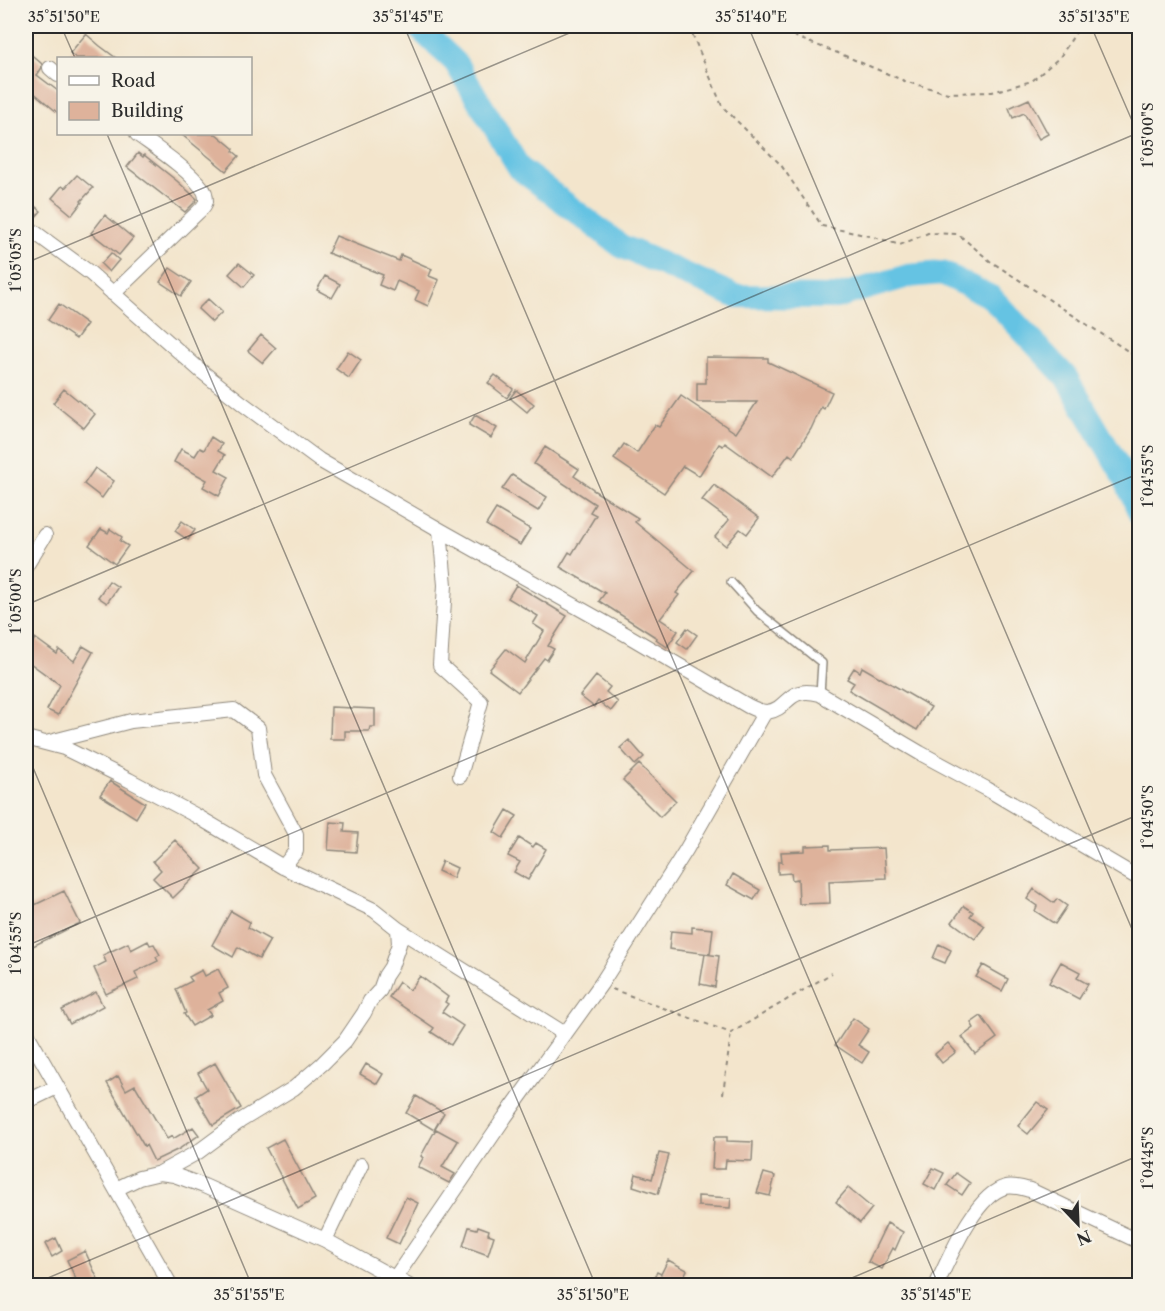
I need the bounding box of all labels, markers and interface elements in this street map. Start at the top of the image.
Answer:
text: 35°51'50"E [28,7,100,26]
text: 35°51'45"E [373,7,443,26]
text: 35°51'40"E [715,7,787,26]
text: 35°51'35"E [1058,7,1130,26]
legend [57,57,252,135]
text: Road [111,70,156,92]
text: Building [111,100,183,122]
text: 1°05'00"S [1138,102,1157,168]
text: 1°05'05"S [6,228,25,292]
text: 1°04'55"S [1138,444,1157,508]
text: 1°05'00"S [6,568,25,634]
text: 1°04'50"S [1138,785,1157,849]
text: 1°04'55"S [6,911,25,975]
text: 1°04'45"S [1138,1127,1157,1190]
north arrow [1048,1194,1108,1254]
text: N [1073,1226,1094,1250]
text: 35°51'55"E [213,1285,285,1304]
text: 35°51'50"E [557,1285,629,1304]
text: 35°51'45"E [901,1285,971,1304]

